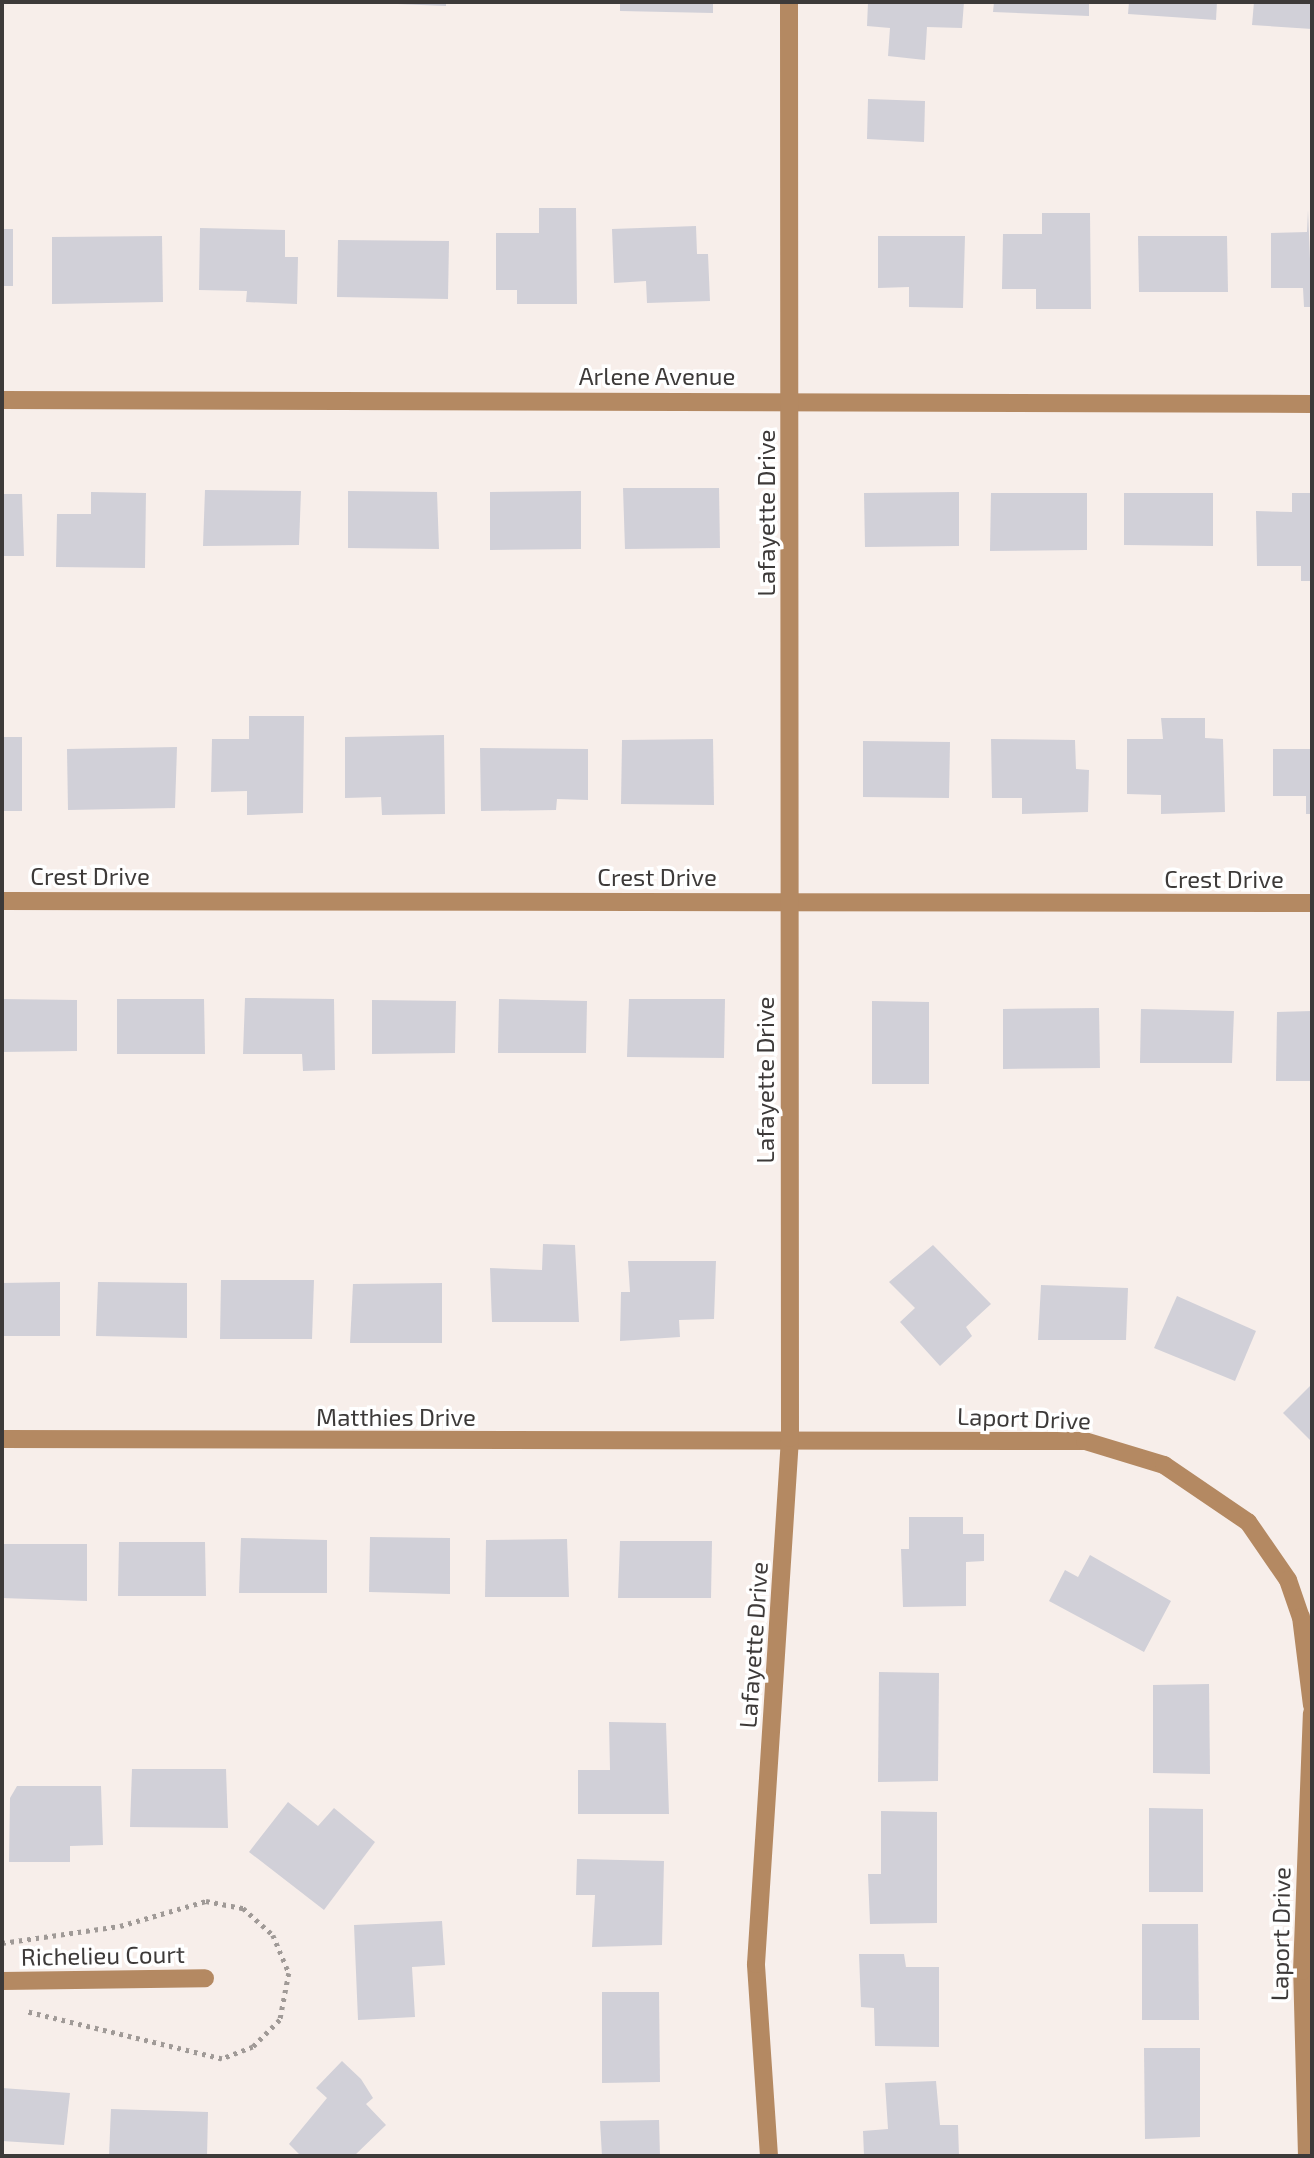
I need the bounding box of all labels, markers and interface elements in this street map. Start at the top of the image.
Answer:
street label: Arlene Avenue [578,362,736,390]
street label: Lafayette Drive [752,430,780,596]
street label: Crest Drive [30,862,150,890]
street label: Crest Drive [597,863,717,891]
street label: Crest Drive [1164,865,1284,893]
street label: Lafayette Drive [751,997,779,1163]
street label: Laport Drive [956,1401,1092,1435]
street label: Matthies Drive [316,1403,476,1431]
street label: Lafayette Drive [733,1561,773,1729]
street label: Laport Drive [1264,1867,1296,2001]
street label: Richelieu Court [21,1939,185,1971]

